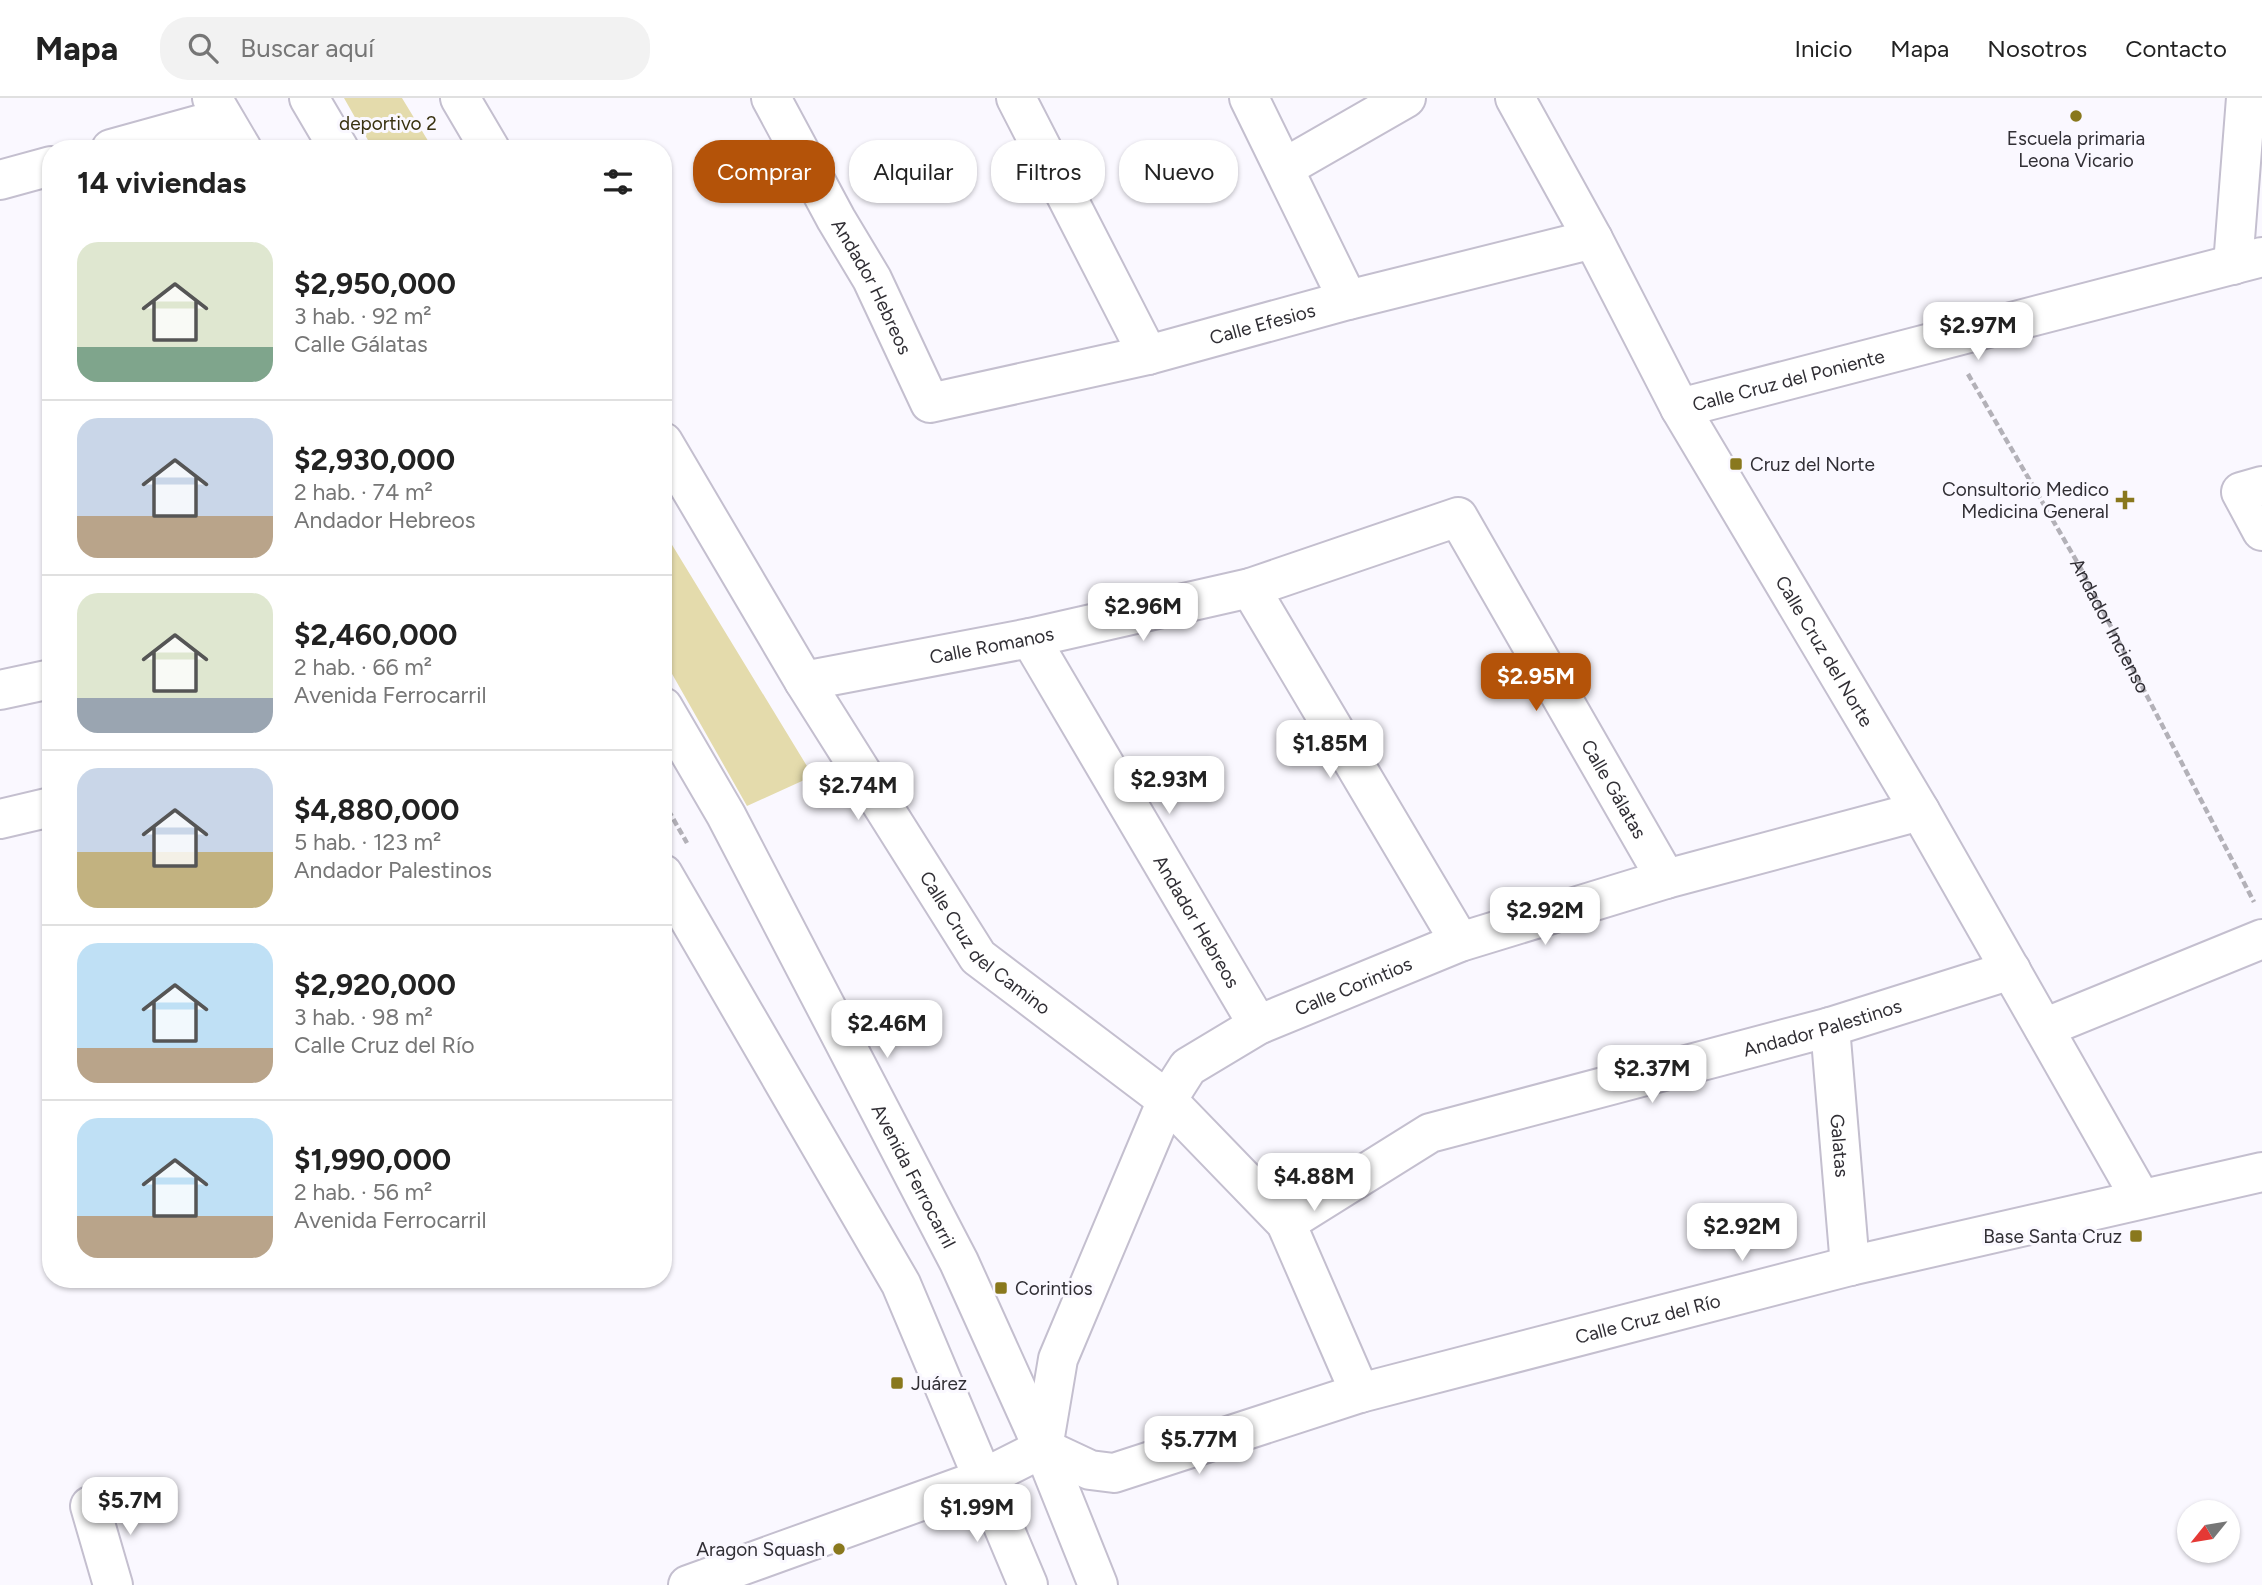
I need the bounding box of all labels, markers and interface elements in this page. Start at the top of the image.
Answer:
search box [160,17,650,80]
text: Mapa [35,29,118,68]
icon: search [184,29,222,67]
text: Buscar aquí [240,32,374,64]
text: Inicio [1794,34,1852,63]
text: Mapa [1890,34,1949,63]
text: Nosotros [1987,34,2087,63]
text: Contacto [2125,34,2227,63]
marker: Escuela primaria Leona Vicario [2068,108,2084,124]
park label: deportivo 2 [339,112,437,135]
place label: Escuela primaria Leona Vicario [2007,127,2145,172]
chip: Comprar [693,140,835,203]
chip: Alquilar [849,140,977,203]
chip: Filtros [991,140,1105,203]
chip: Nuevo [1119,140,1238,203]
icon: filters [599,163,637,201]
text: 14 viviendas [77,164,246,201]
street label: Andador Hebreos [827,215,917,358]
text: $2,950,000 [294,265,456,302]
icon: home [133,270,217,354]
street label: Calle Efesios [1207,299,1318,350]
text: 3 hab. · 92 m² [294,302,432,330]
pin: $2.97M [1921,302,2035,362]
text: $2.97M [1939,311,2017,339]
text: Calle Gálatas [294,330,428,358]
street label: Calle Cruz del Poniente [1690,344,1887,416]
text: $2,930,000 [294,441,455,478]
icon: home [133,446,217,530]
place label: Cruz del Norte [1750,453,1875,476]
marker: Cruz del Norte [1728,456,1744,472]
text: 2 hab. · 74 m² [294,478,433,506]
place label: Consultorio Medico Medicina General [1942,478,2109,523]
marker: Consultorio Medico Medicina General [2115,490,2135,510]
text: Andador Hebreos [294,506,476,534]
street label: Andador Incienso [2065,554,2154,697]
street label: Calle Cruz del Norte [1770,572,1878,731]
pin: $2.96M [1086,584,1200,643]
text: $2.96M [1104,592,1182,620]
text: $2,460,000 [294,616,458,653]
icon: home [133,621,217,705]
street label: Calle Romanos [928,622,1056,669]
text: 2 hab. · 66 m² [294,653,432,681]
pin: $2.95M [1479,654,1593,713]
text: $2.95M [1497,662,1575,690]
text: Avenida Ferrocarril [294,681,487,709]
pin: $1.85M [1273,720,1387,780]
text: $1.85M [1292,729,1368,757]
street label: Calle Gálatas [1576,735,1651,843]
pin: $2.93M [1112,756,1226,816]
pin: $2.74M [801,762,915,822]
text: $2.93M [1130,765,1208,793]
text: $2.74M [819,771,897,799]
text: $4,880,000 [294,791,460,828]
icon: home [133,796,217,880]
text: 5 hab. · 123 m² [294,828,441,856]
street label: Andador Hebreos [1149,851,1245,992]
text: Andador Palestinos [294,856,492,884]
street label: Calle Cruz del Camino [915,867,1055,1020]
pin: $2.92M [1488,888,1602,947]
text: $2.92M [1506,896,1584,924]
street label: Calle Corintios [1291,952,1416,1021]
text: $2,920,000 [294,966,456,1003]
icon: home [133,971,217,1055]
street label: Andador Palestinos [1741,994,1905,1062]
pin: $2.46M [830,1000,944,1060]
text: 3 hab. · 98 m² [294,1003,433,1031]
text: $2.46M [847,1009,927,1037]
text: Calle Cruz del Río [294,1031,475,1059]
pin: $2.37M [1595,1046,1709,1105]
text: $2.37M [1613,1054,1691,1082]
street label: Avenida Ferrocarril [867,1100,961,1252]
street label: Galatas [1825,1113,1854,1178]
text: $1,990,000 [294,1141,451,1178]
icon: home [133,1146,217,1230]
pin: $4.88M [1257,1154,1371,1213]
text: $4.88M [1274,1162,1354,1190]
text: 2 hab. · 56 m² [294,1178,432,1206]
pin: $2.92M [1685,1204,1799,1263]
text: Avenida Ferrocarril [294,1206,487,1234]
text: $2.92M [1703,1212,1781,1240]
place label: Base Santa Cruz [1983,1225,2122,1248]
marker: Base Santa Cruz [2128,1228,2144,1244]
place label: Corintios [1015,1277,1093,1300]
marker: Corintios [993,1280,1009,1296]
street label: Calle Cruz del Río [1573,1289,1723,1349]
place label: Juárez [911,1372,967,1395]
marker: Juárez [889,1375,905,1391]
pin: $5.77M [1142,1416,1256,1476]
text: $5.77M [1160,1425,1238,1453]
pin: $5.7M [81,1478,179,1537]
pin: $1.99M [920,1484,1034,1544]
text: $5.7M [98,1486,162,1514]
text: $1.99M [940,1493,1014,1521]
north arrow [2177,1500,2240,1563]
map controls [2177,1500,2240,1563]
place label: Aragon Squash [696,1538,825,1561]
marker: Aragon Squash [831,1541,847,1557]

